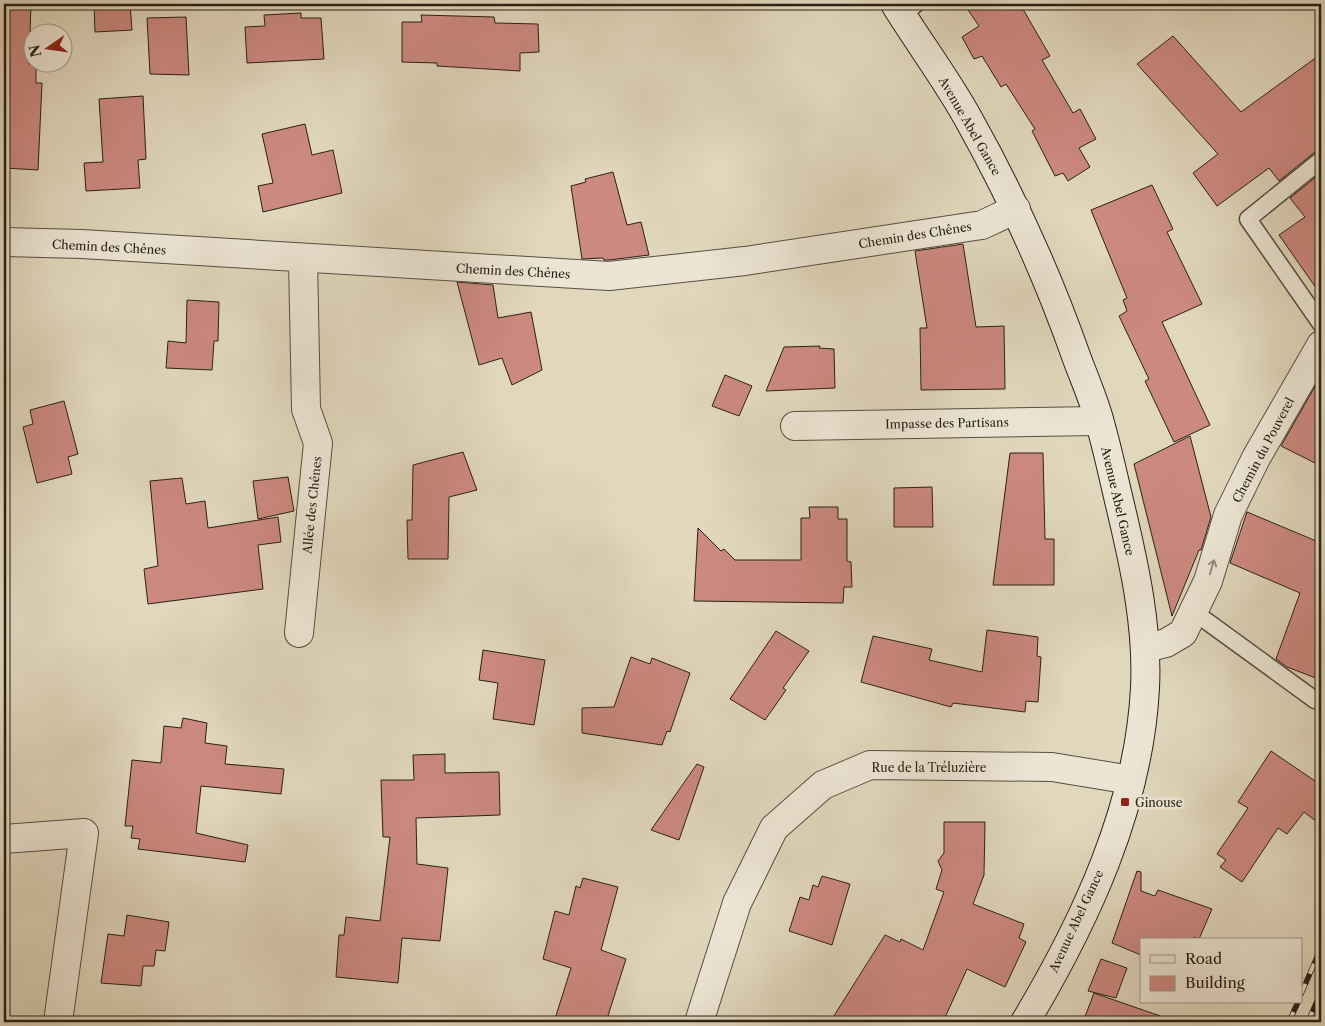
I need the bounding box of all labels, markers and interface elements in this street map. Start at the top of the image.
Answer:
north arrow [22,22,72,72]
text: N [25,43,45,59]
street label: Avenue Abel Gance [935,73,1005,178]
street label: Chemin des Chênes [857,219,973,251]
street label: Chemin des Chênes [51,237,167,257]
street label: Chemin des Chênes [455,261,571,281]
street label: Chemin du Pouverel [1229,394,1297,505]
street label: Impasse des Partisans [885,414,1009,432]
street label: Avenue Abel Gance [1098,444,1138,557]
street label: Allée des Chênes [299,455,325,556]
one-way arrow [1208,560,1217,575]
street label: Rue de la Tréluzière [872,760,987,775]
place label: Ginouse [1135,795,1183,810]
marker: Ginouse [1119,796,1131,808]
street label: Avenue Abel Gance [1045,867,1106,976]
legend [1140,938,1302,1004]
text: Road [1185,949,1222,968]
text: Building [1185,973,1245,992]

